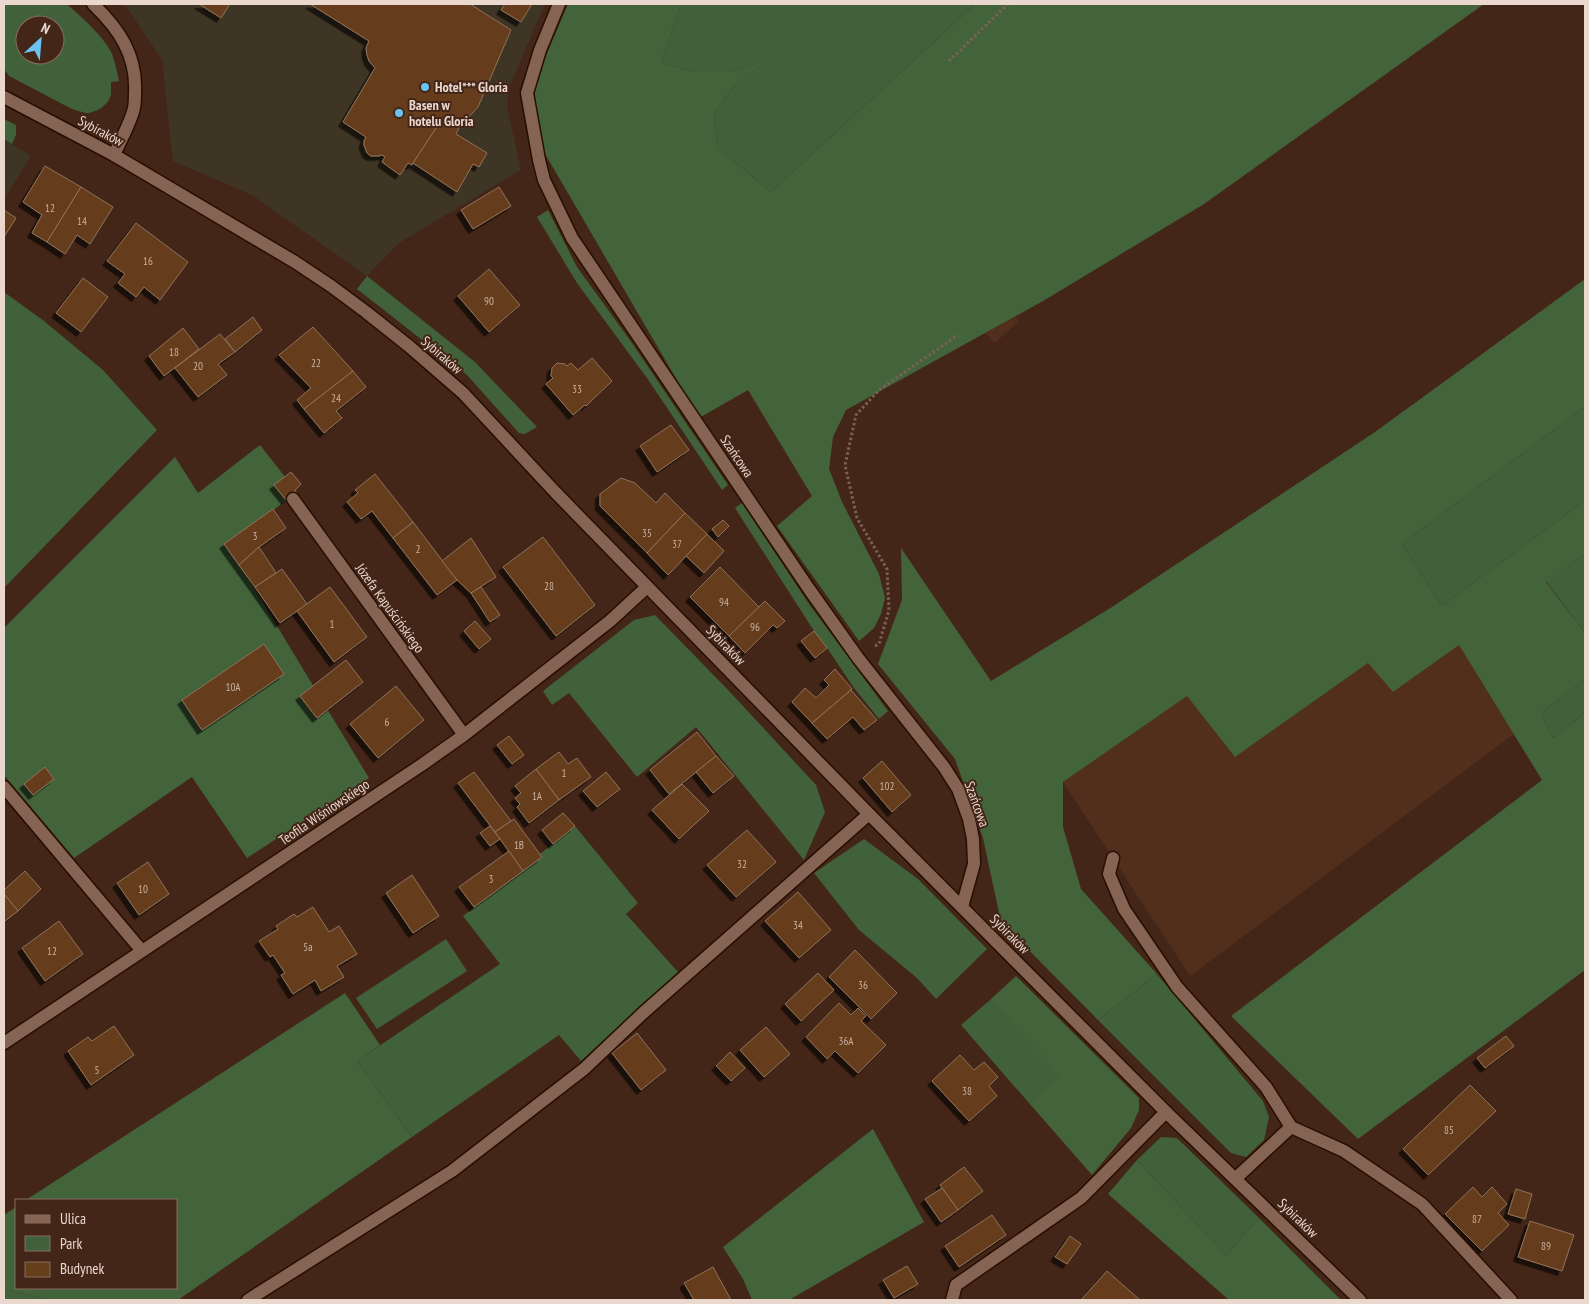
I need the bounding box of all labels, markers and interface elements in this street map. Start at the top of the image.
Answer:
north arrow [15,15,65,65]
text: N [38,19,53,38]
place label: Hotel*** Gloria [435,78,508,96]
marker: Hotel*** Gloria [419,81,431,93]
place label: Basen w hotelu Gloria [409,96,474,130]
marker: Basen w hotelu Gloria [393,107,405,119]
street label: Sybiraków [75,111,128,151]
house number: 12 [45,201,55,215]
house number: 14 [77,214,87,228]
house number: 16 [143,254,153,268]
house number: 90 [484,294,494,308]
street label: Sybiraków [417,332,467,378]
house number: 18 [169,345,179,359]
house number: 22 [311,356,321,370]
house number: 20 [193,359,203,373]
house number: 33 [572,382,582,396]
house number: 24 [331,391,341,405]
street label: Szańcowa [716,431,758,481]
house number: 35 [642,526,652,540]
house number: 3 [253,529,258,543]
house number: 37 [672,537,682,551]
house number: 2 [416,542,421,556]
street label: Józefa Kapuścińskiego [351,559,429,656]
house number: 28 [544,579,554,593]
house number: 94 [719,595,729,609]
house number: 1 [330,617,335,631]
house number: 96 [750,620,760,634]
street label: Sybiraków [702,621,750,670]
house number: 10A [225,680,241,694]
house number: 6 [385,715,390,729]
house number: 1 [562,766,567,780]
street label: Teofila Wiśniowskiego [275,775,373,849]
house number: 102 [880,779,894,793]
street label: Szańcowa [960,779,994,829]
house number: 1A [532,789,543,803]
house number: 1B [514,838,524,852]
house number: 32 [737,857,747,871]
house number: 3 [489,872,494,886]
house number: 10 [138,882,148,896]
street label: Sybiraków [986,910,1034,958]
house number: 34 [793,918,803,932]
house number: 5a [303,940,313,954]
house number: 12 [47,944,57,958]
house number: 36 [858,978,868,992]
house number: 36A [838,1034,854,1048]
house number: 5 [95,1063,100,1077]
house number: 38 [962,1084,972,1098]
house number: 85 [1444,1123,1454,1137]
street label: Sybiraków [1274,1194,1323,1242]
legend [15,1199,178,1289]
text: Ulica [60,1209,86,1228]
house number: 87 [1472,1212,1482,1226]
text: Park [60,1234,82,1253]
house number: 89 [1541,1239,1551,1253]
text: Budynek [60,1259,104,1278]

